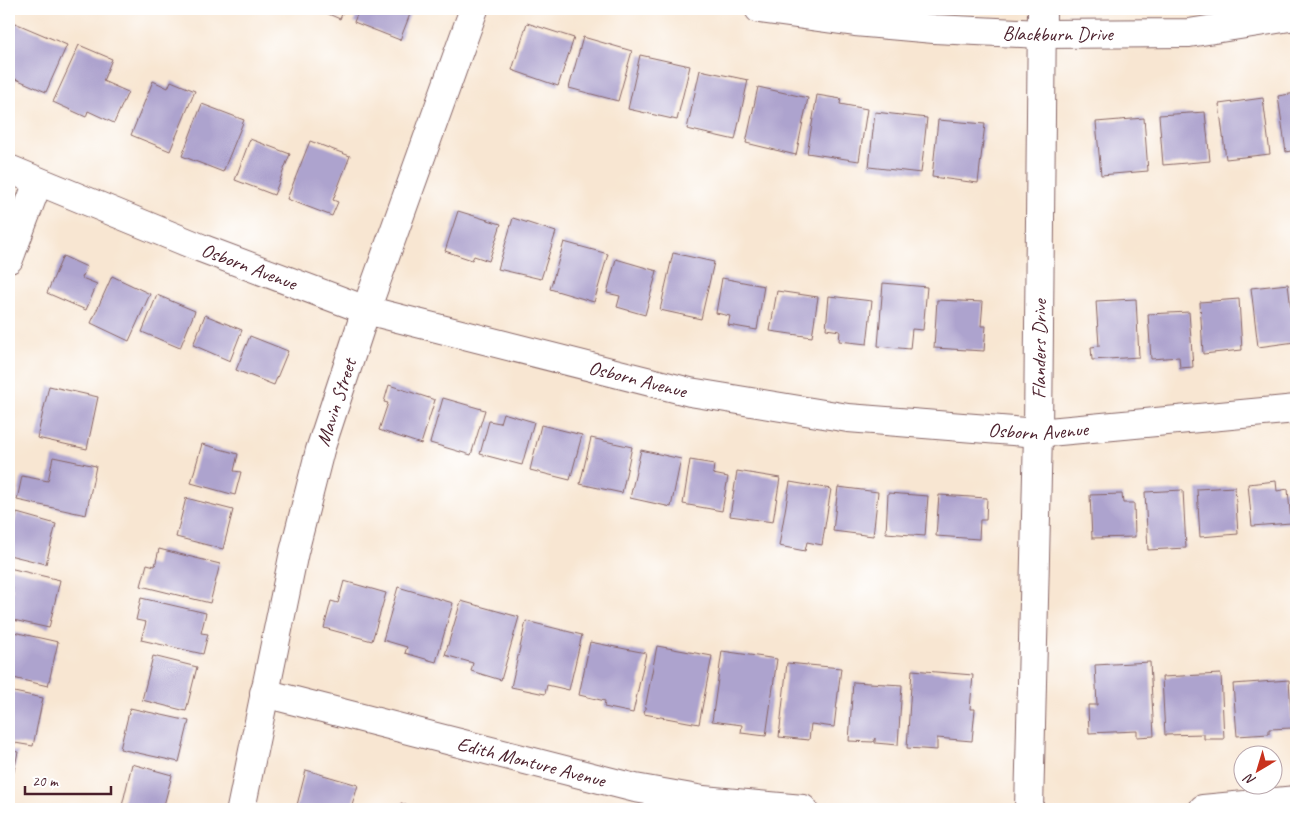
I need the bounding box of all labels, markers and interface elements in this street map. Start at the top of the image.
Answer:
street label: Blackburn Drive [1002,20,1114,47]
street label: Osborn Avenue [198,237,302,296]
street label: Flanders Drive [1026,298,1052,399]
street label: Mavin Street [310,353,362,449]
street label: Osborn Avenue [586,354,690,403]
street label: Osborn Avenue [987,416,1091,446]
street label: Edith Monture Avenue [455,731,609,793]
north arrow [1232,746,1282,796]
scale bar [25,763,111,795]
text: N [1240,769,1259,789]
text: 20 m [32,772,59,791]

